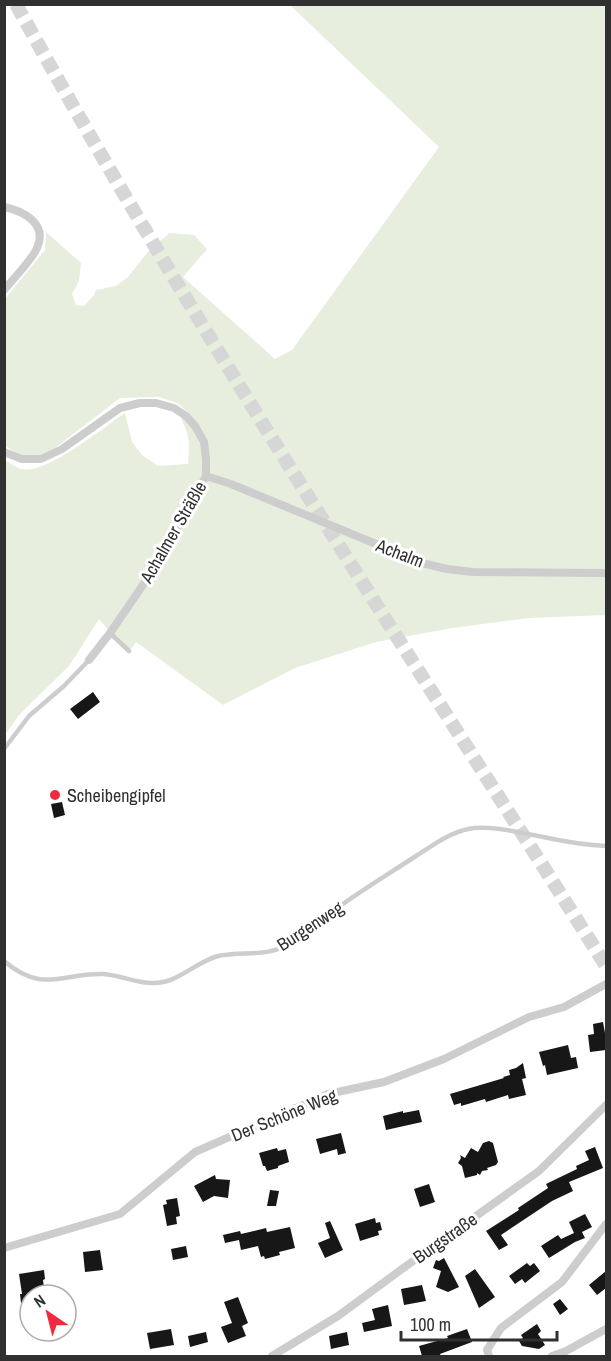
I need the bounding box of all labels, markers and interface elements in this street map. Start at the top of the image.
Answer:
street label: Achalmer Sträßle [133,476,212,588]
street label: Achalm [372,532,427,573]
place label: Scheibengipfel [67,783,165,808]
marker: Scheibengipfel [48,788,62,802]
street label: Burgenweg [272,895,349,957]
street label: Der Schöne Weg [227,1082,341,1148]
street label: Burgstraße [408,1207,482,1269]
north arrow [18,1283,78,1343]
text: N [29,1289,50,1312]
scale bar [401,1304,557,1342]
text: 100 m [410,1312,451,1337]

